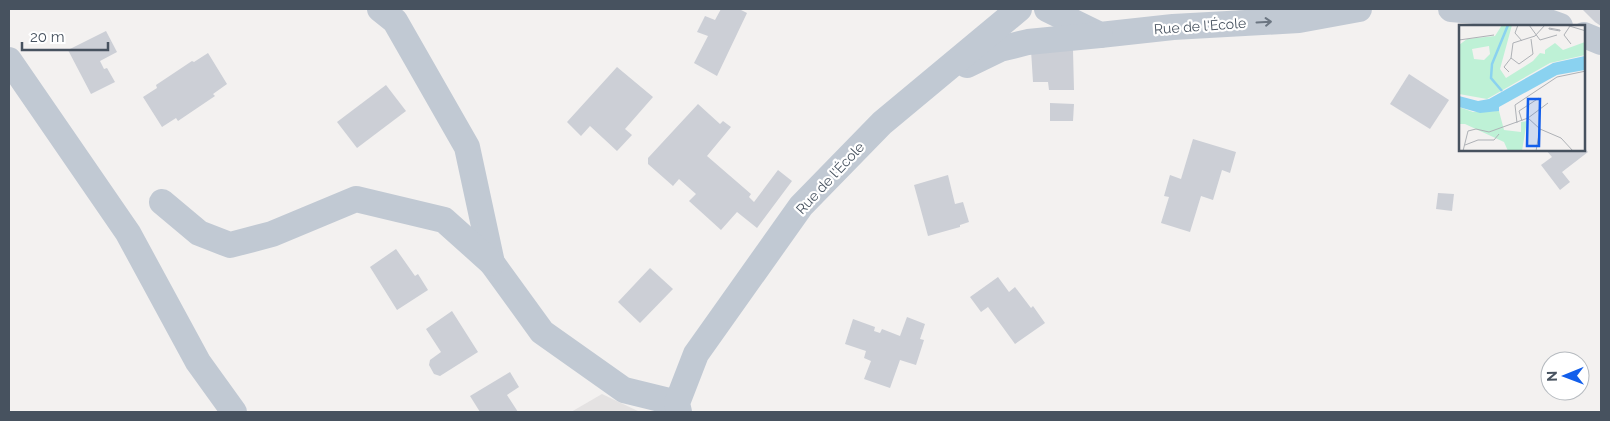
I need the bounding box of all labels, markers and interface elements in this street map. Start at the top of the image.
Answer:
street label: Rue de l'École [1153,14,1247,37]
one-way arrow [1256,18,1272,27]
scale bar [22,20,109,52]
inset map [1459,25,1585,151]
text: 20 m [30,28,65,46]
street label: Rue de l'École [792,138,867,217]
north arrow [1540,351,1590,401]
text: N [1544,371,1560,382]

